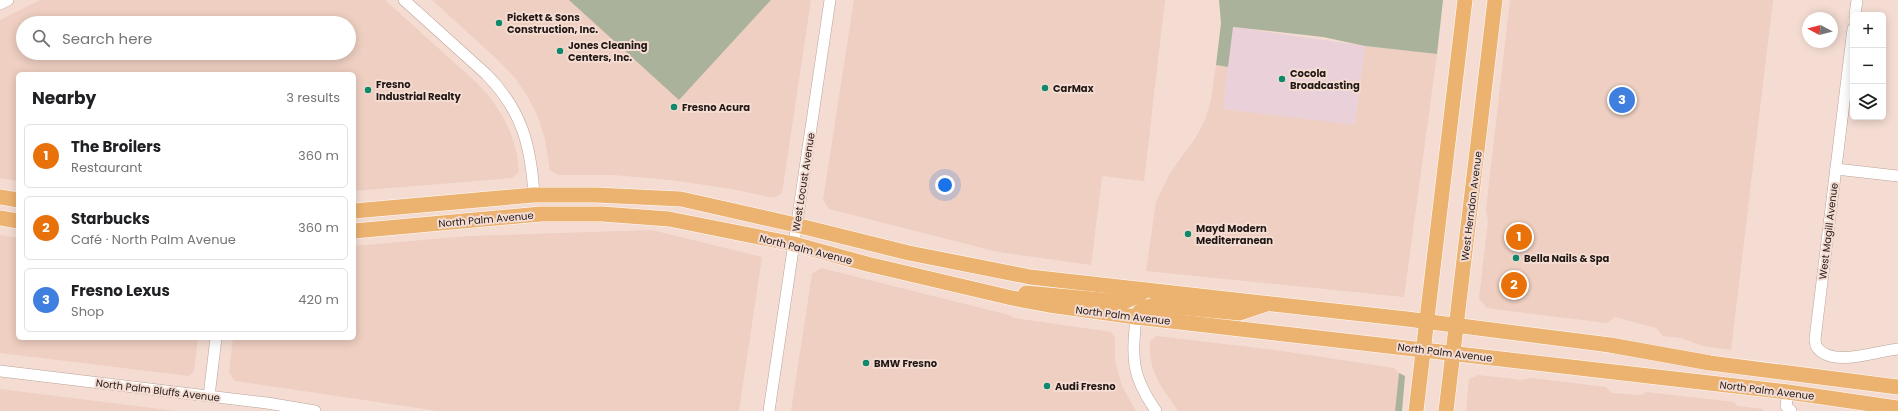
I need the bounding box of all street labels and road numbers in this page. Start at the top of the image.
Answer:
street label: West Locust Avenue [788,132,819,233]
street label: West Herndon Avenue [1457,150,1486,262]
street label: West Magill Avenue [1815,182,1842,280]
street label: North Palm Avenue [438,208,534,231]
street label: North Palm Avenue [758,231,854,268]
street label: North Palm Avenue [1075,302,1171,329]
street label: North Palm Avenue [1397,339,1493,366]
street label: North Palm Bluffs Avenue [95,375,221,406]
street label: North Palm Avenue [1719,377,1815,404]

